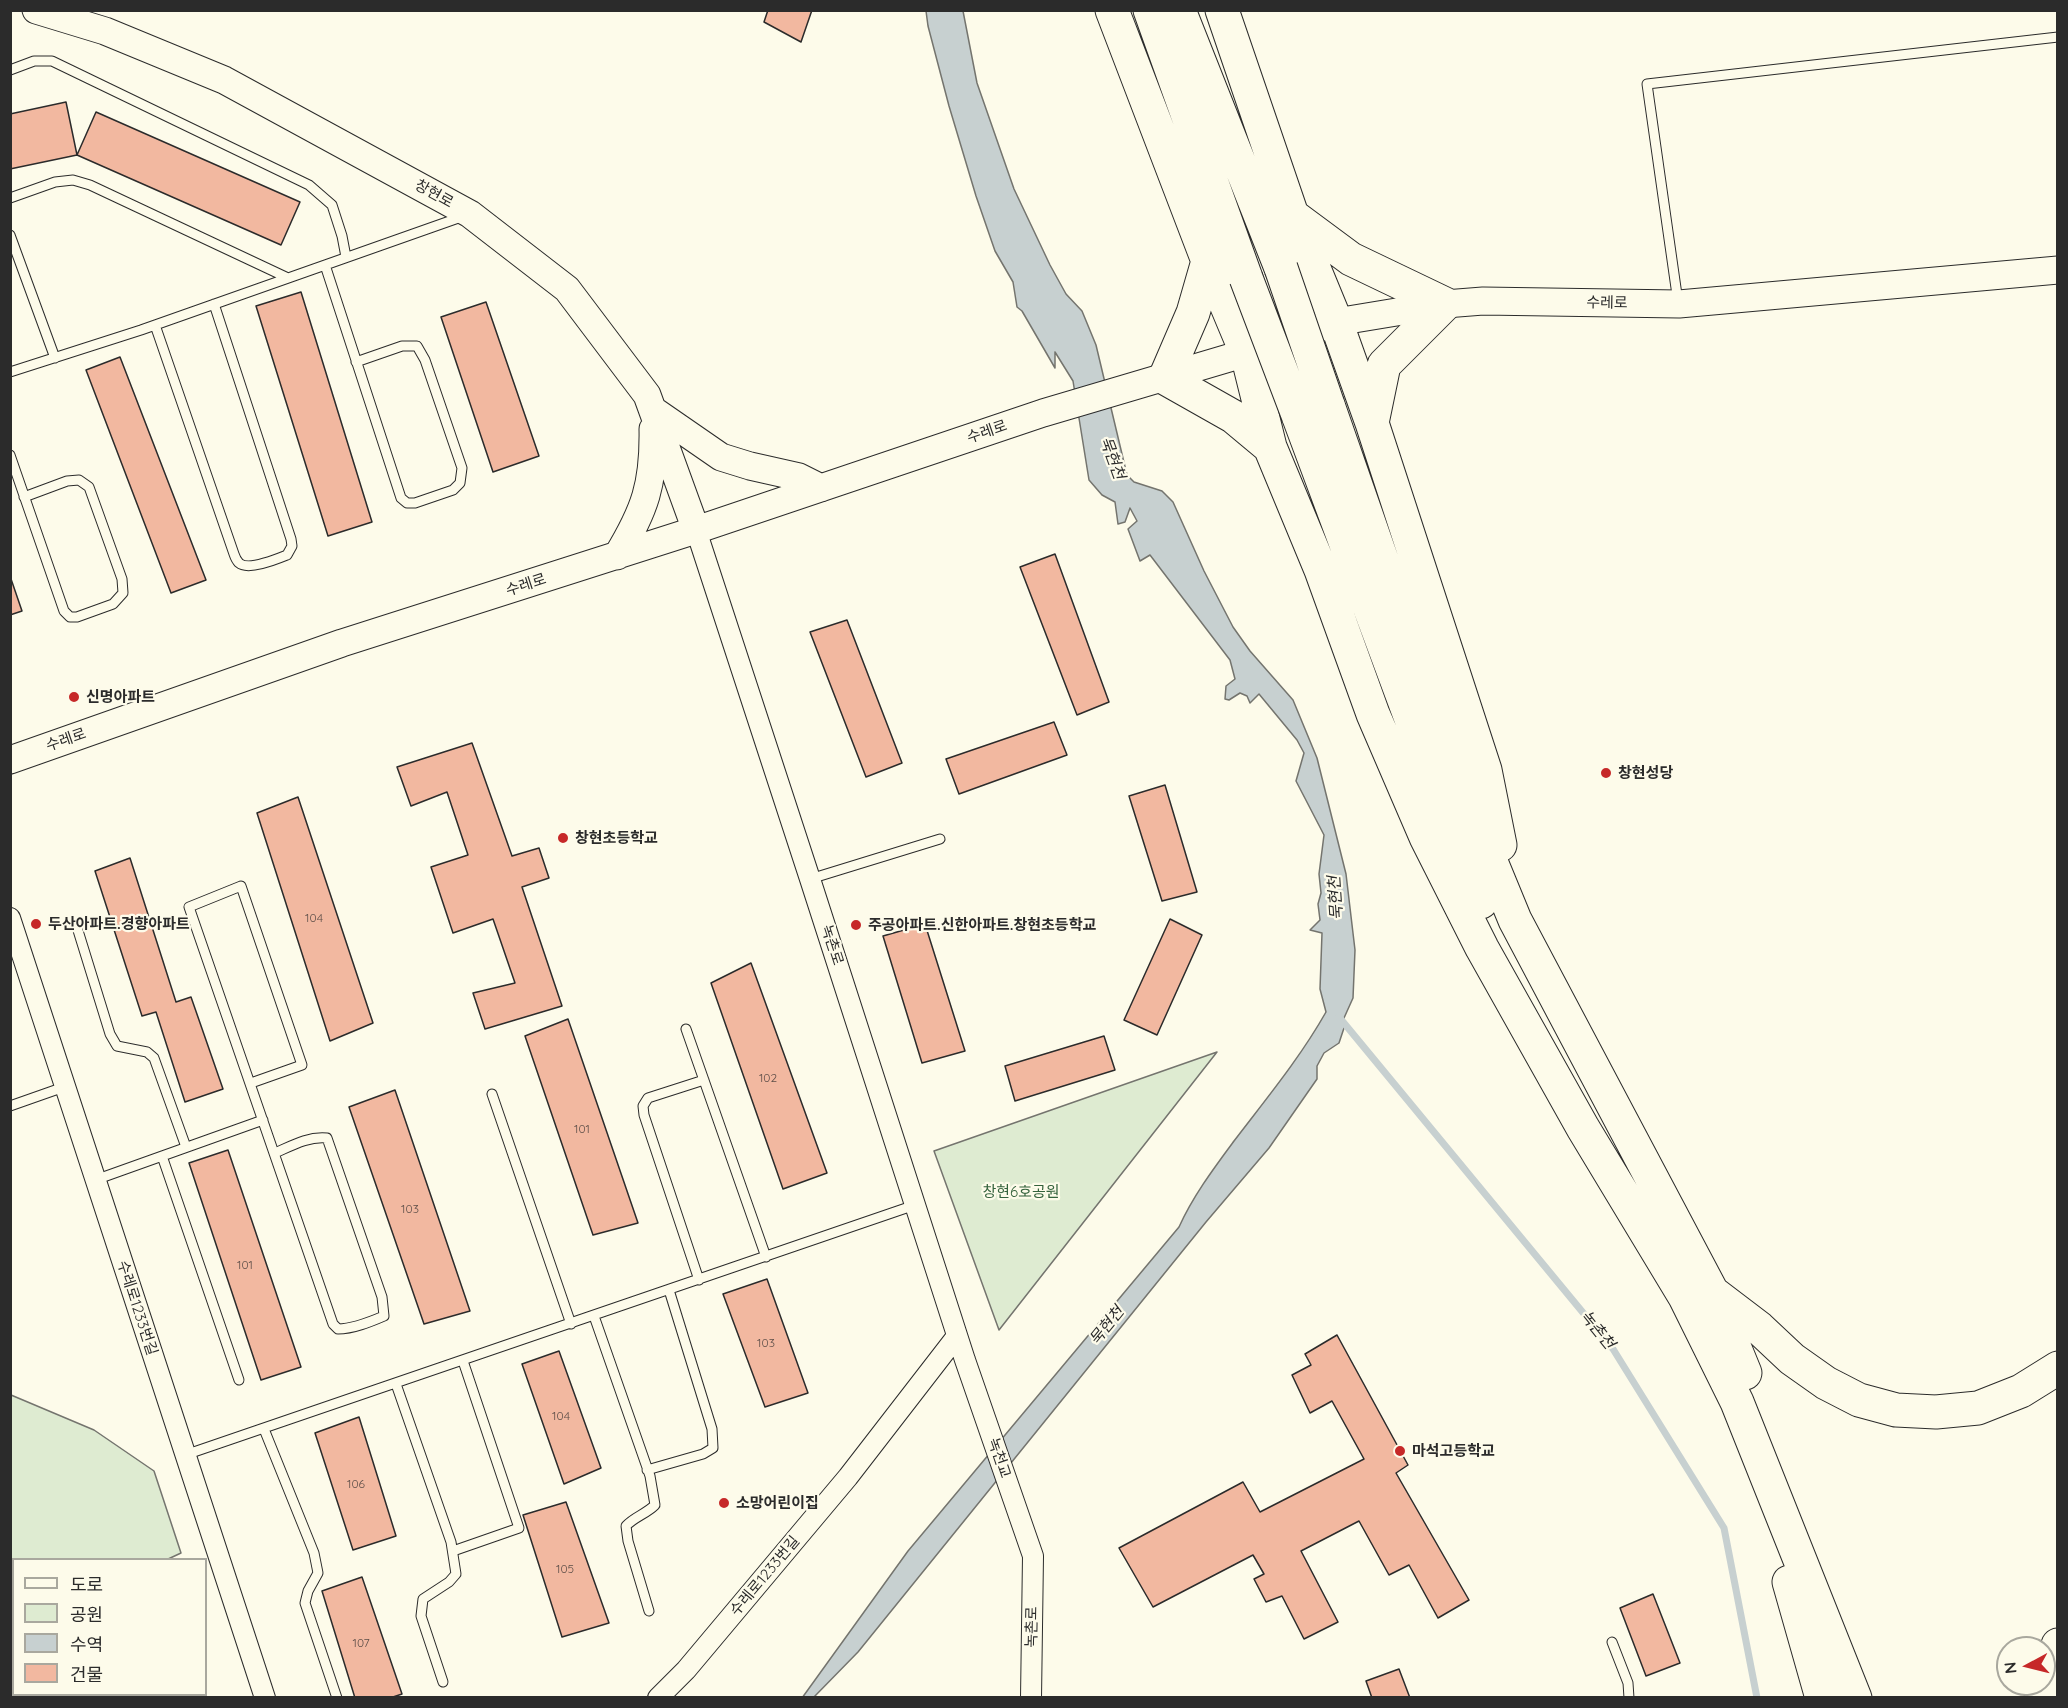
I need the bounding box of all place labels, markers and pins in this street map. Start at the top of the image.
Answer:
place label: 신명아파트 [86,688,155,706]
marker: 신명아파트 [67,690,81,704]
place label: 창현성당 [1618,764,1673,782]
marker: 창현성당 [1599,766,1613,780]
place label: 창현초등학교 [575,829,658,847]
marker: 창현초등학교 [556,831,570,845]
place label: 두산아파트.경향아파트 [48,915,190,933]
place label: 주공아파트.신한아파트.창현초등학교 [868,916,1096,934]
marker: 두산아파트.경향아파트 [29,917,43,931]
marker: 주공아파트.신한아파트.창현초등학교 [849,918,863,932]
place label: 마석고등학교 [1412,1442,1495,1460]
marker: 마석고등학교 [1393,1444,1407,1458]
place label: 소망어린이집 [736,1494,819,1512]
marker: 소망어린이집 [717,1496,731,1510]

